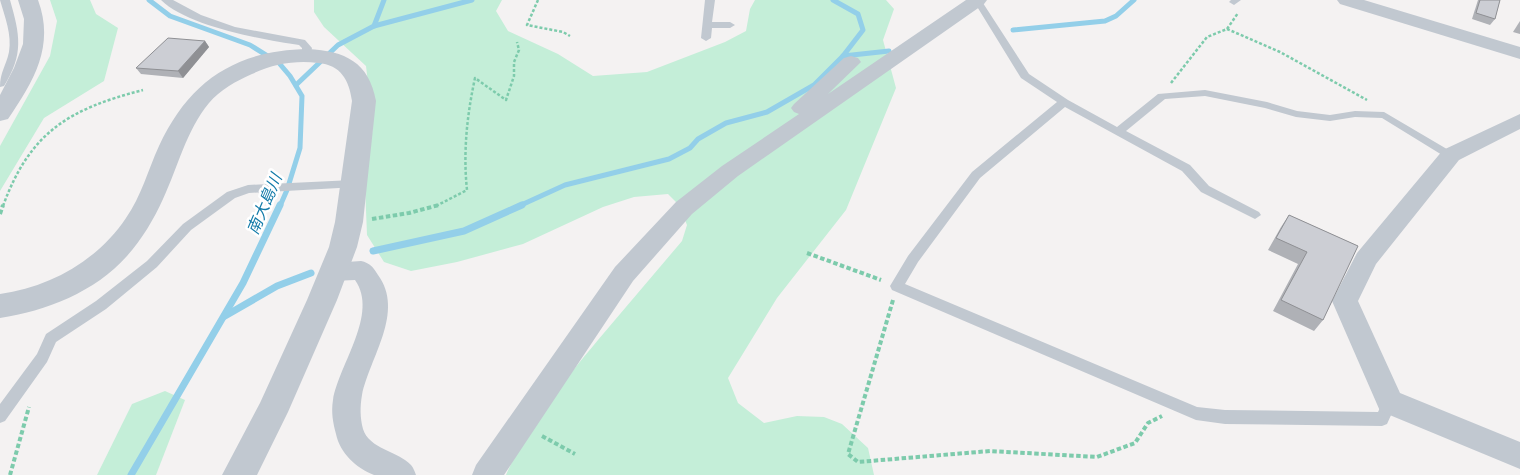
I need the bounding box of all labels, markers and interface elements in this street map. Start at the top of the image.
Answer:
water label: 南大島川 [242,169,286,237]

